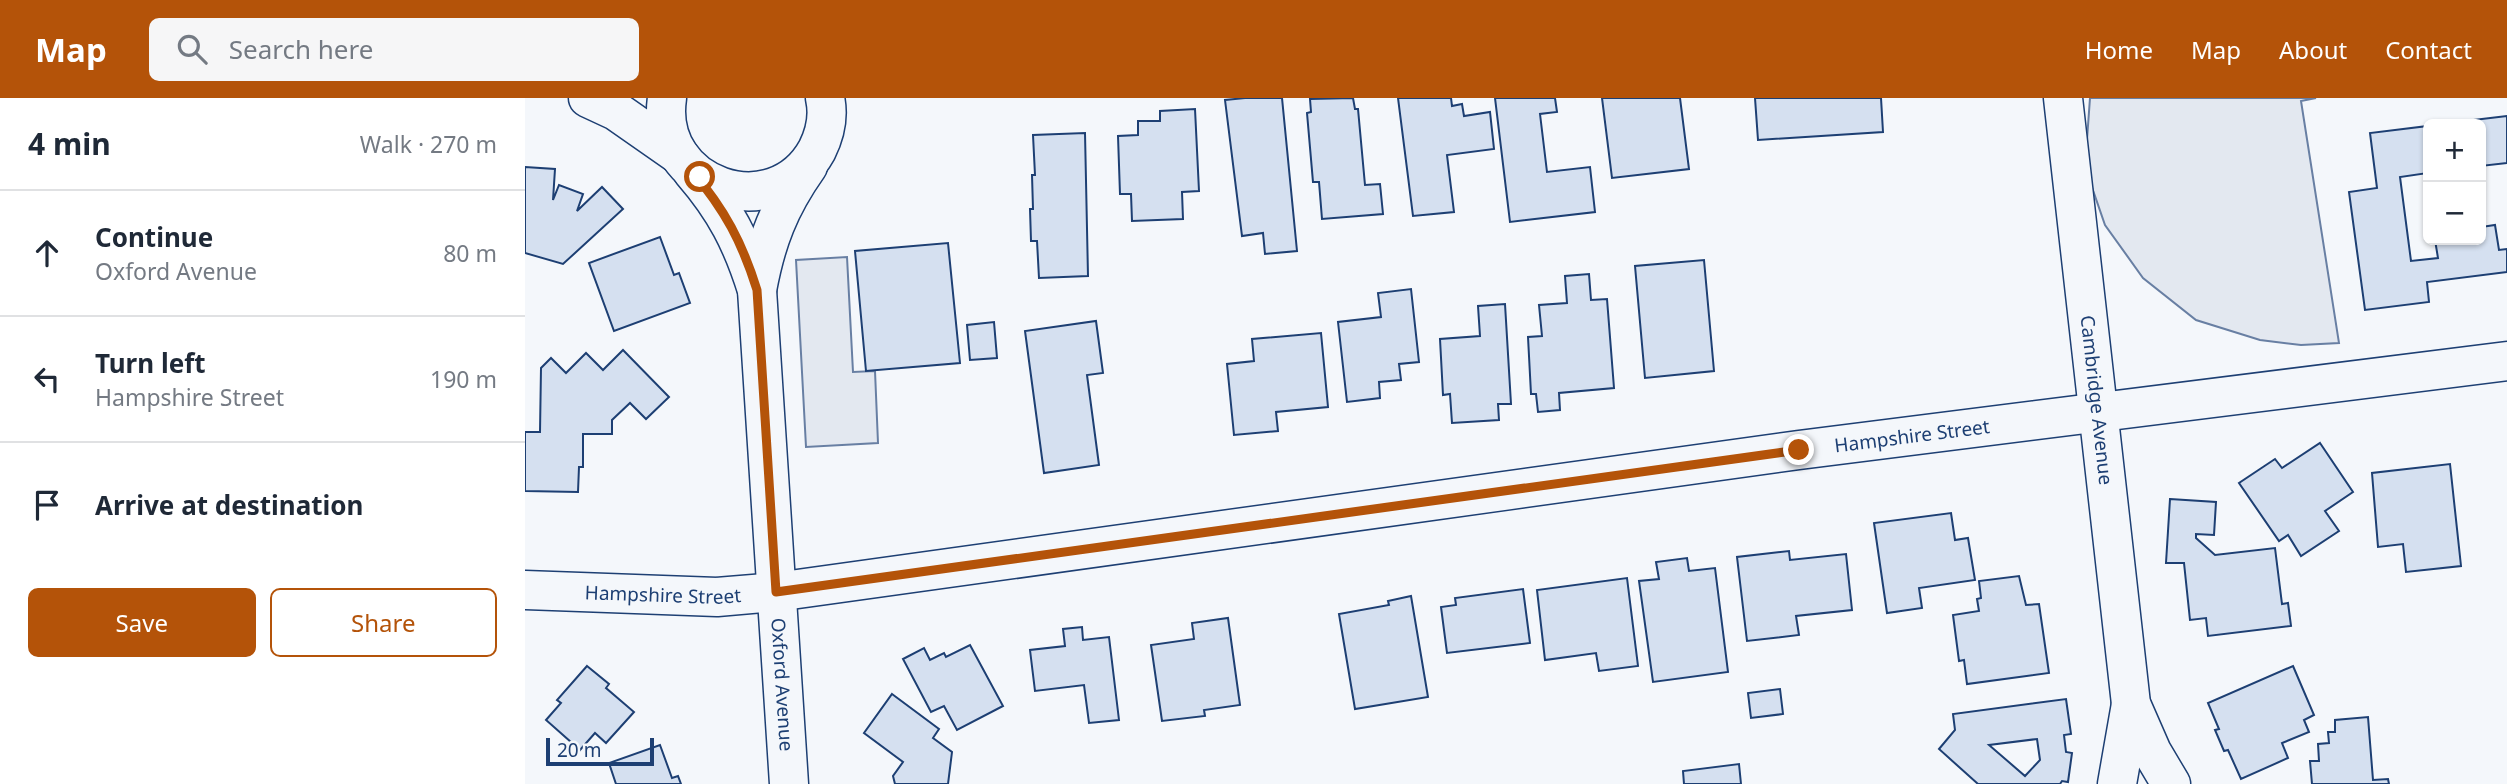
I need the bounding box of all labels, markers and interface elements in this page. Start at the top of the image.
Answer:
search box [149,18,639,81]
text: Map [35,27,107,72]
icon: search [173,30,211,68]
text: Search here [229,31,373,67]
text: Home [2085,33,2153,66]
text: Map [2191,33,2241,66]
text: About [2279,33,2347,66]
text: Contact [2385,33,2472,66]
map controls [2423,119,2486,245]
button: + [2423,119,2486,182]
text: 4 min [28,123,111,164]
text: Walk · 270 m [360,128,497,160]
route start [684,161,715,192]
button: − [2423,182,2486,245]
text: Continue [95,219,213,255]
icon: ahead [28,234,66,272]
text: 80 m [443,237,497,269]
text: Oxford Avenue [95,255,257,287]
street label: Cambridge Avenue [2074,314,2119,486]
text: Turn left [95,345,206,381]
icon: left [28,360,66,398]
text: 190 m [430,363,497,395]
text: Hampshire Street [95,381,284,413]
street label: Hampshire Street [1833,413,1991,458]
route end [1783,434,1814,465]
icon: arrive [28,486,66,524]
text: Arrive at destination [95,487,364,523]
street label: Hampshire Street [584,579,742,610]
button: Save [28,588,256,657]
button: Share [270,588,497,657]
street label: Oxford Avenue [765,617,800,752]
scale bar [546,735,655,767]
text: 20 m [557,737,601,763]

